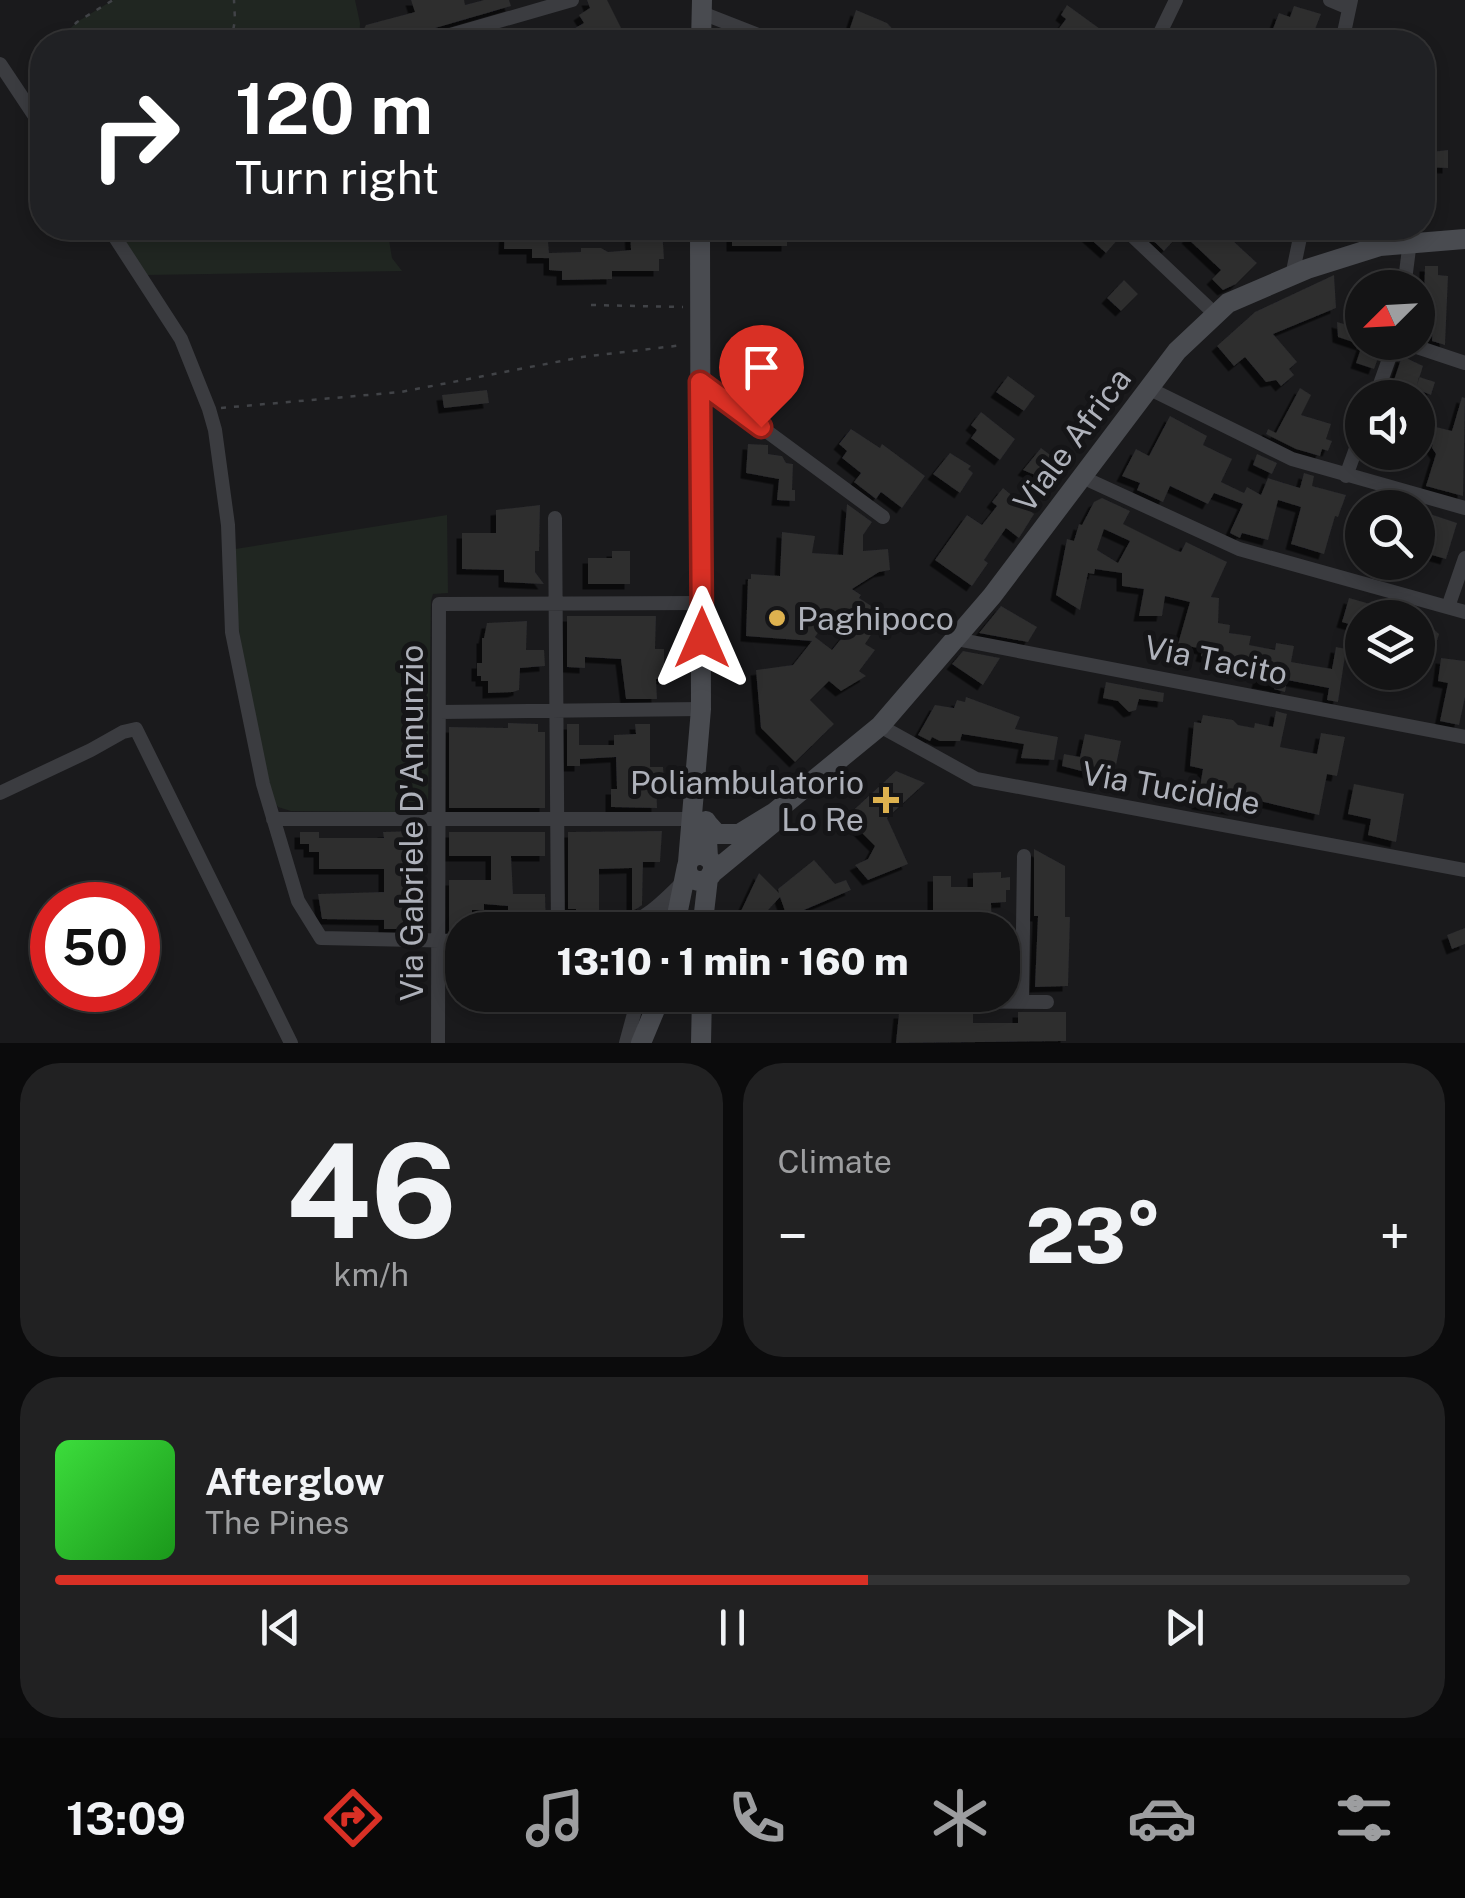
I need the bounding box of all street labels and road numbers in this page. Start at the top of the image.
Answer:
street label: Viale Africa [1006,361,1138,519]
street label: Via Tacito [1141,628,1291,692]
street label: Via Gabriele D'Annunzio [393,645,430,1001]
street label: Via Tucidide [1079,754,1263,822]

